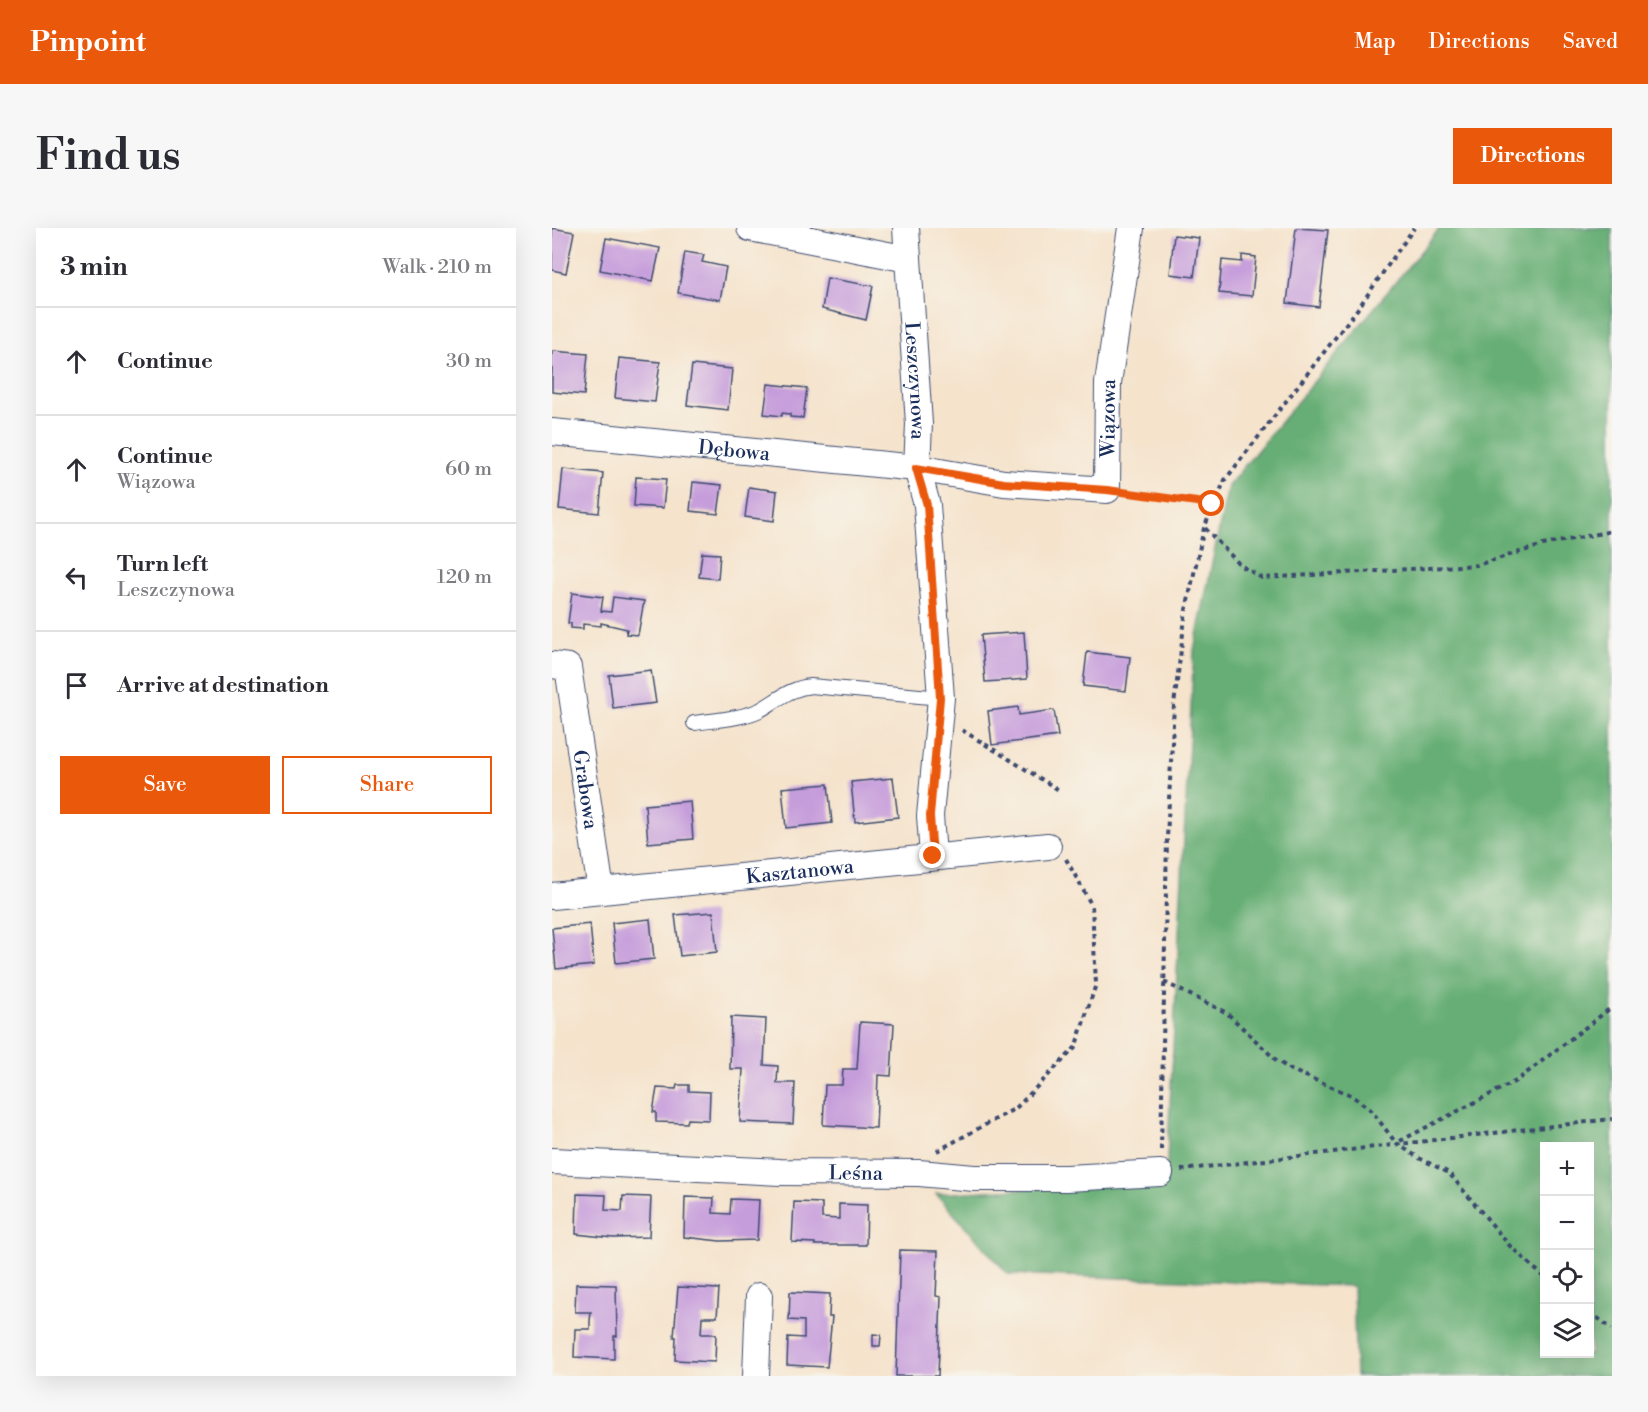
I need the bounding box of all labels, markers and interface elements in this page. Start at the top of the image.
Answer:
text: Pinpoint [30,25,146,60]
text: Map [1354,29,1396,55]
text: Directions [1429,29,1530,55]
text: Saved [1563,29,1618,55]
button: Directions [1453,128,1612,184]
text: Find us [36,130,180,183]
text: 3 min [60,251,128,283]
text: Walk · 210 m [383,255,492,280]
street label: Leszczynowa [898,321,930,441]
icon: ahead [60,345,93,378]
text: Continue [117,348,213,375]
text: 30 m [446,349,492,374]
street label: Wiązowa [1096,378,1122,459]
street label: Dębowa [697,435,772,468]
text: Continue [117,443,213,470]
icon: ahead [60,453,93,486]
text: 60 m [445,457,492,482]
text: Wiązowa [117,470,196,495]
route start [1198,490,1224,516]
text: Turn left [117,551,208,578]
icon: left [60,561,93,594]
text: 120 m [437,565,492,590]
text: Leszczynowa [117,578,235,603]
icon: arrive [60,669,93,702]
text: Arrive at destination [117,672,329,699]
street label: Grabowa [566,748,603,832]
button: Save [60,756,270,814]
button: Share [282,756,492,814]
route end [919,842,945,868]
street label: Kasztanowa [745,855,856,890]
map controls [1540,1142,1594,1358]
button: + [1540,1142,1594,1196]
street label: Leśna [829,1161,884,1187]
button: − [1540,1196,1594,1250]
button: locate [1540,1250,1594,1304]
button: layers [1540,1304,1594,1358]

